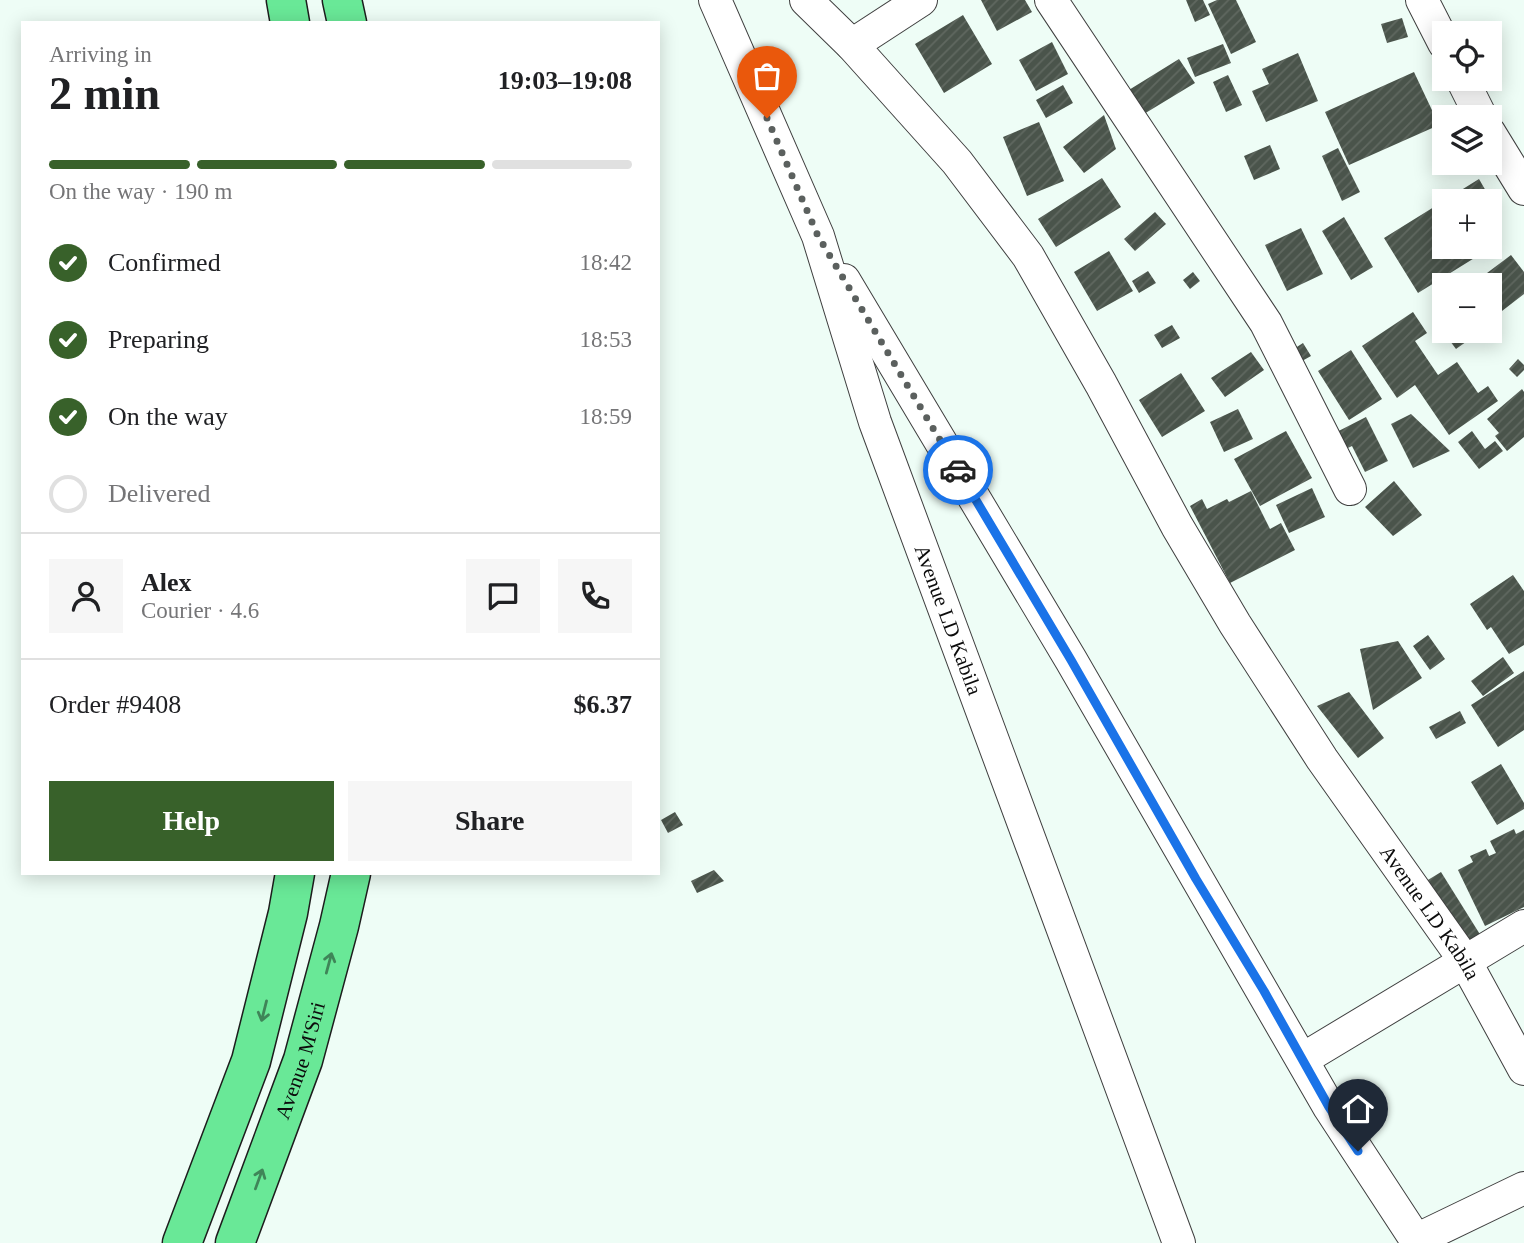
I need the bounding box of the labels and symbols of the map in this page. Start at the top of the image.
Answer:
pin [737,46,797,118]
courier [923,435,993,505]
street label: Avenue LD Kabila [910,541,987,699]
street label: Avenue LD Kabila [1375,841,1485,984]
one-way arrow [324,952,337,974]
street label: Avenue M'Siri [270,999,330,1122]
one-way arrow [256,1000,269,1022]
pin [1328,1079,1388,1151]
one-way arrow [254,1168,266,1190]

